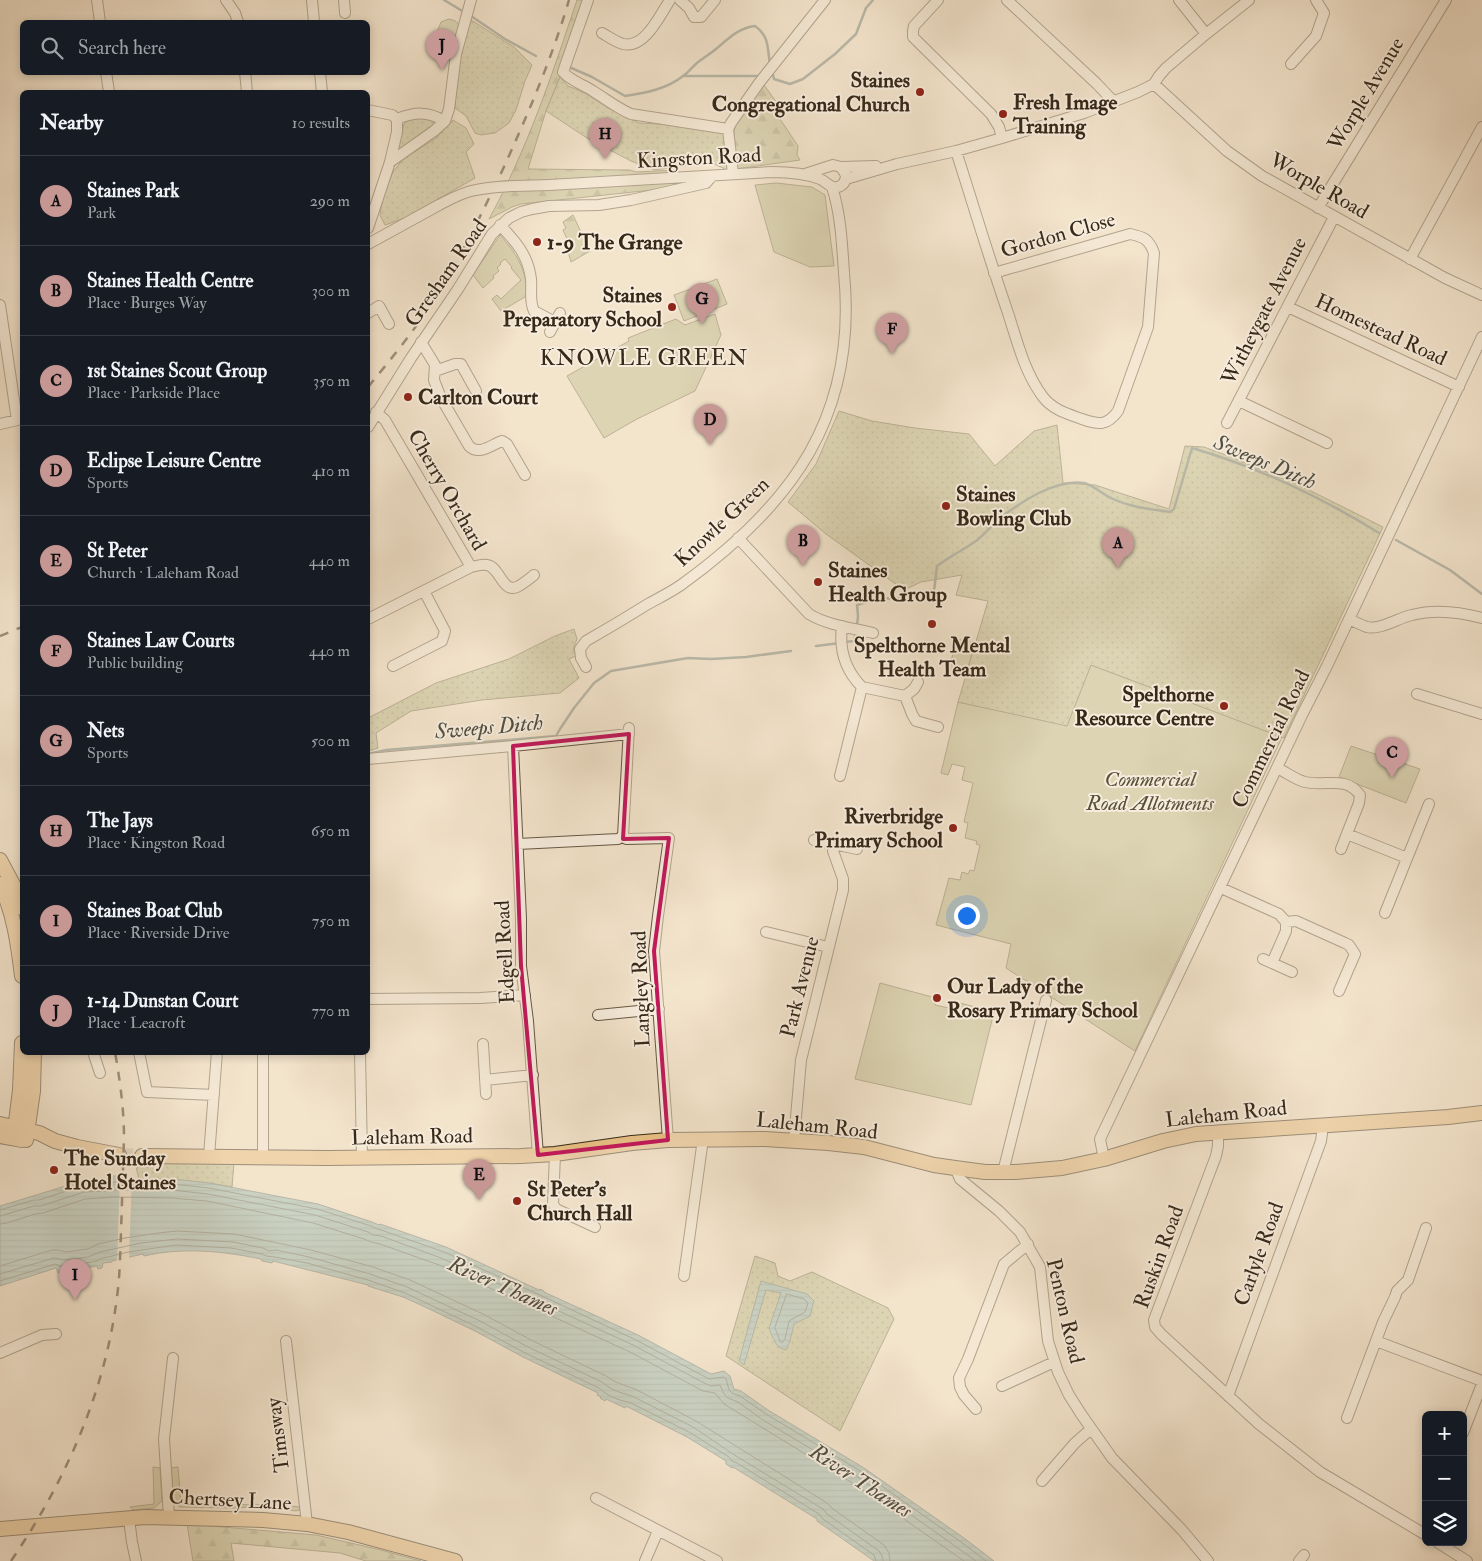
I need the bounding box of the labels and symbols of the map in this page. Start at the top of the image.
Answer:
pin: J [426,29,458,70]
street label: Worple Avenue [1321,32,1410,156]
place label: Staines Congregational Church [712,67,910,118]
marker: Staines Congregational Church [914,86,926,98]
place label: Fresh Image Training [1012,89,1118,140]
marker: Fresh Image Training [997,108,1009,120]
pin: H [589,118,621,159]
street label: Kingston Road [636,141,763,175]
street label: Worple Road [1264,146,1374,226]
street label: Gordon Close [998,206,1119,264]
street label: Gresham Road [399,213,493,332]
place label: 1-9 The Grange [547,229,683,256]
street label: Witheygate Avenue [1215,232,1313,390]
marker: 1-9 The Grange [531,236,543,248]
place label: Staines Preparatory School [503,282,663,333]
pin: G [686,283,718,324]
street label: Homestead Road [1311,288,1452,373]
marker: Staines Preparatory School [666,301,678,313]
pin: F [876,313,908,354]
district label: KNOWLE GREEN [540,344,748,372]
place label: Carlton Court [418,384,538,411]
marker: Carlton Court [402,391,414,403]
pin: D [694,404,726,445]
street label: Cherry Orchard [401,425,493,556]
water label: Sweeps Ditch [1209,428,1321,496]
street label: Knowle Green [669,471,775,573]
place label: Staines Bowling Club [956,481,1072,532]
marker: Staines Bowling Club [940,500,952,512]
pin: B [787,525,819,566]
pin: A [1102,527,1134,568]
place label: Staines Health Group [828,557,947,608]
marker: Staines Health Group [812,576,824,588]
marker: Spelthorne Mental Health Team [926,618,938,630]
place label: Spelthorne Mental Health Team [854,632,1011,683]
street label: Commercial Road [1226,665,1317,813]
place label: Spelthorne Resource Centre [1075,681,1214,732]
marker: Spelthorne Resource Centre [1218,700,1230,712]
water label: Sweeps Ditch [433,708,544,746]
pin: C [1376,737,1408,778]
park label: Commercial Road Allotments [1085,766,1215,817]
place label: Riverbridge Primary School [814,803,944,854]
marker: Riverbridge Primary School [947,822,959,834]
street label: Edgell Road [489,899,521,1004]
your location [954,903,980,929]
street label: Langley Road [625,930,657,1048]
street label: Park Avenue [774,933,826,1040]
place label: Our Lady of the Rosary Primary School [947,973,1138,1024]
marker: Our Lady of the Rosary Primary School [931,992,943,1004]
street label: Laleham Road [1164,1094,1289,1134]
street label: Laleham Road [755,1106,880,1146]
street label: Laleham Road [351,1122,474,1152]
place label: The Sunday Hotel Staines [63,1145,176,1196]
pin: E [463,1159,495,1200]
marker: The Sunday Hotel Staines [48,1164,60,1176]
place label: St Peter's Church Hall [527,1176,633,1227]
marker: St Peter's Church Hall [511,1195,523,1207]
street label: Carlyle Road [1228,1198,1290,1310]
street label: Ruskin Road [1128,1201,1190,1312]
water label: River Thames [443,1249,563,1323]
street label: Penton Road [1040,1256,1090,1367]
pin: I [59,1259,91,1300]
street label: Timsway [260,1395,296,1474]
water label: River Thames [804,1437,918,1525]
street label: Chertsey Lane [168,1483,292,1517]

